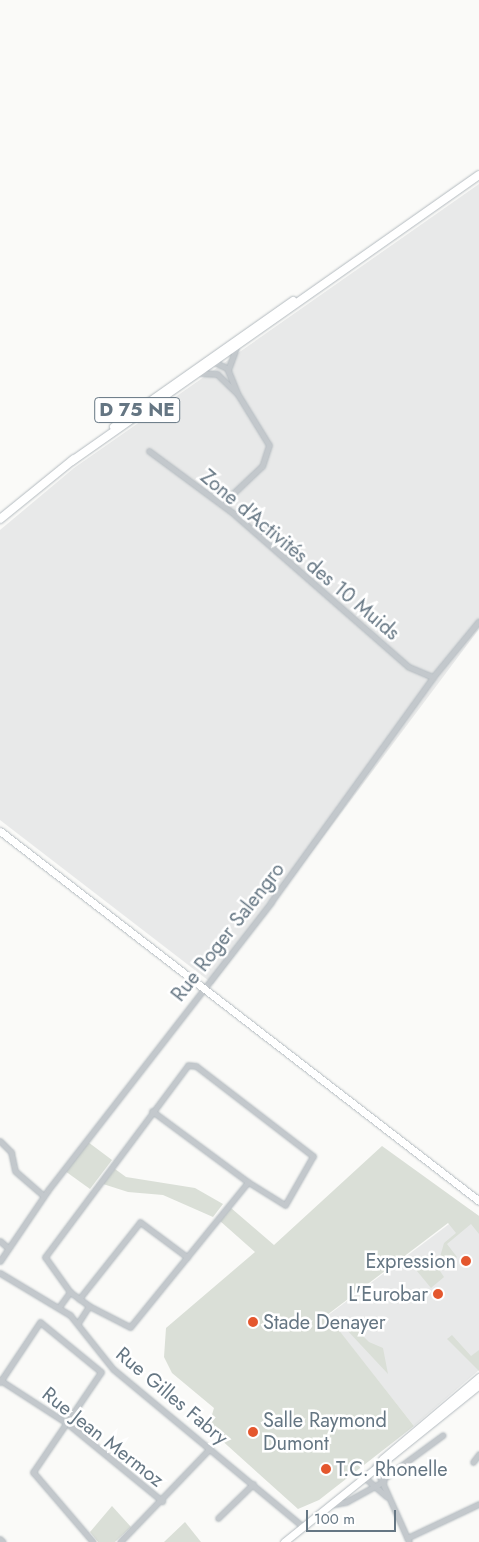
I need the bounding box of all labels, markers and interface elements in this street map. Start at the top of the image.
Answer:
road number: D 75 NE [93,394,181,426]
street label: Zone d'Activités des 10 Muids [196,465,404,645]
street label: Rue Roger Salengro [166,858,290,1006]
place label: Expression [366,1249,456,1273]
marker: Expression [460,1255,472,1267]
place label: L'Eurobar [348,1282,428,1306]
marker: L'Eurobar [432,1288,444,1300]
place label: Stade Denayer [263,1310,386,1334]
marker: Stade Denayer [247,1316,259,1328]
street label: Rue Gilles Fabry [111,1342,233,1450]
street label: Rue Jean Mermoz [37,1382,169,1492]
place label: Salle Raymond Dumont [263,1408,387,1455]
marker: Salle Raymond Dumont [247,1426,259,1438]
place label: T.C. Rhonelle [336,1457,448,1481]
marker: T.C. Rhonelle [320,1463,332,1475]
scale bar [309,1500,399,1532]
text: 100 m [314,1508,355,1530]

